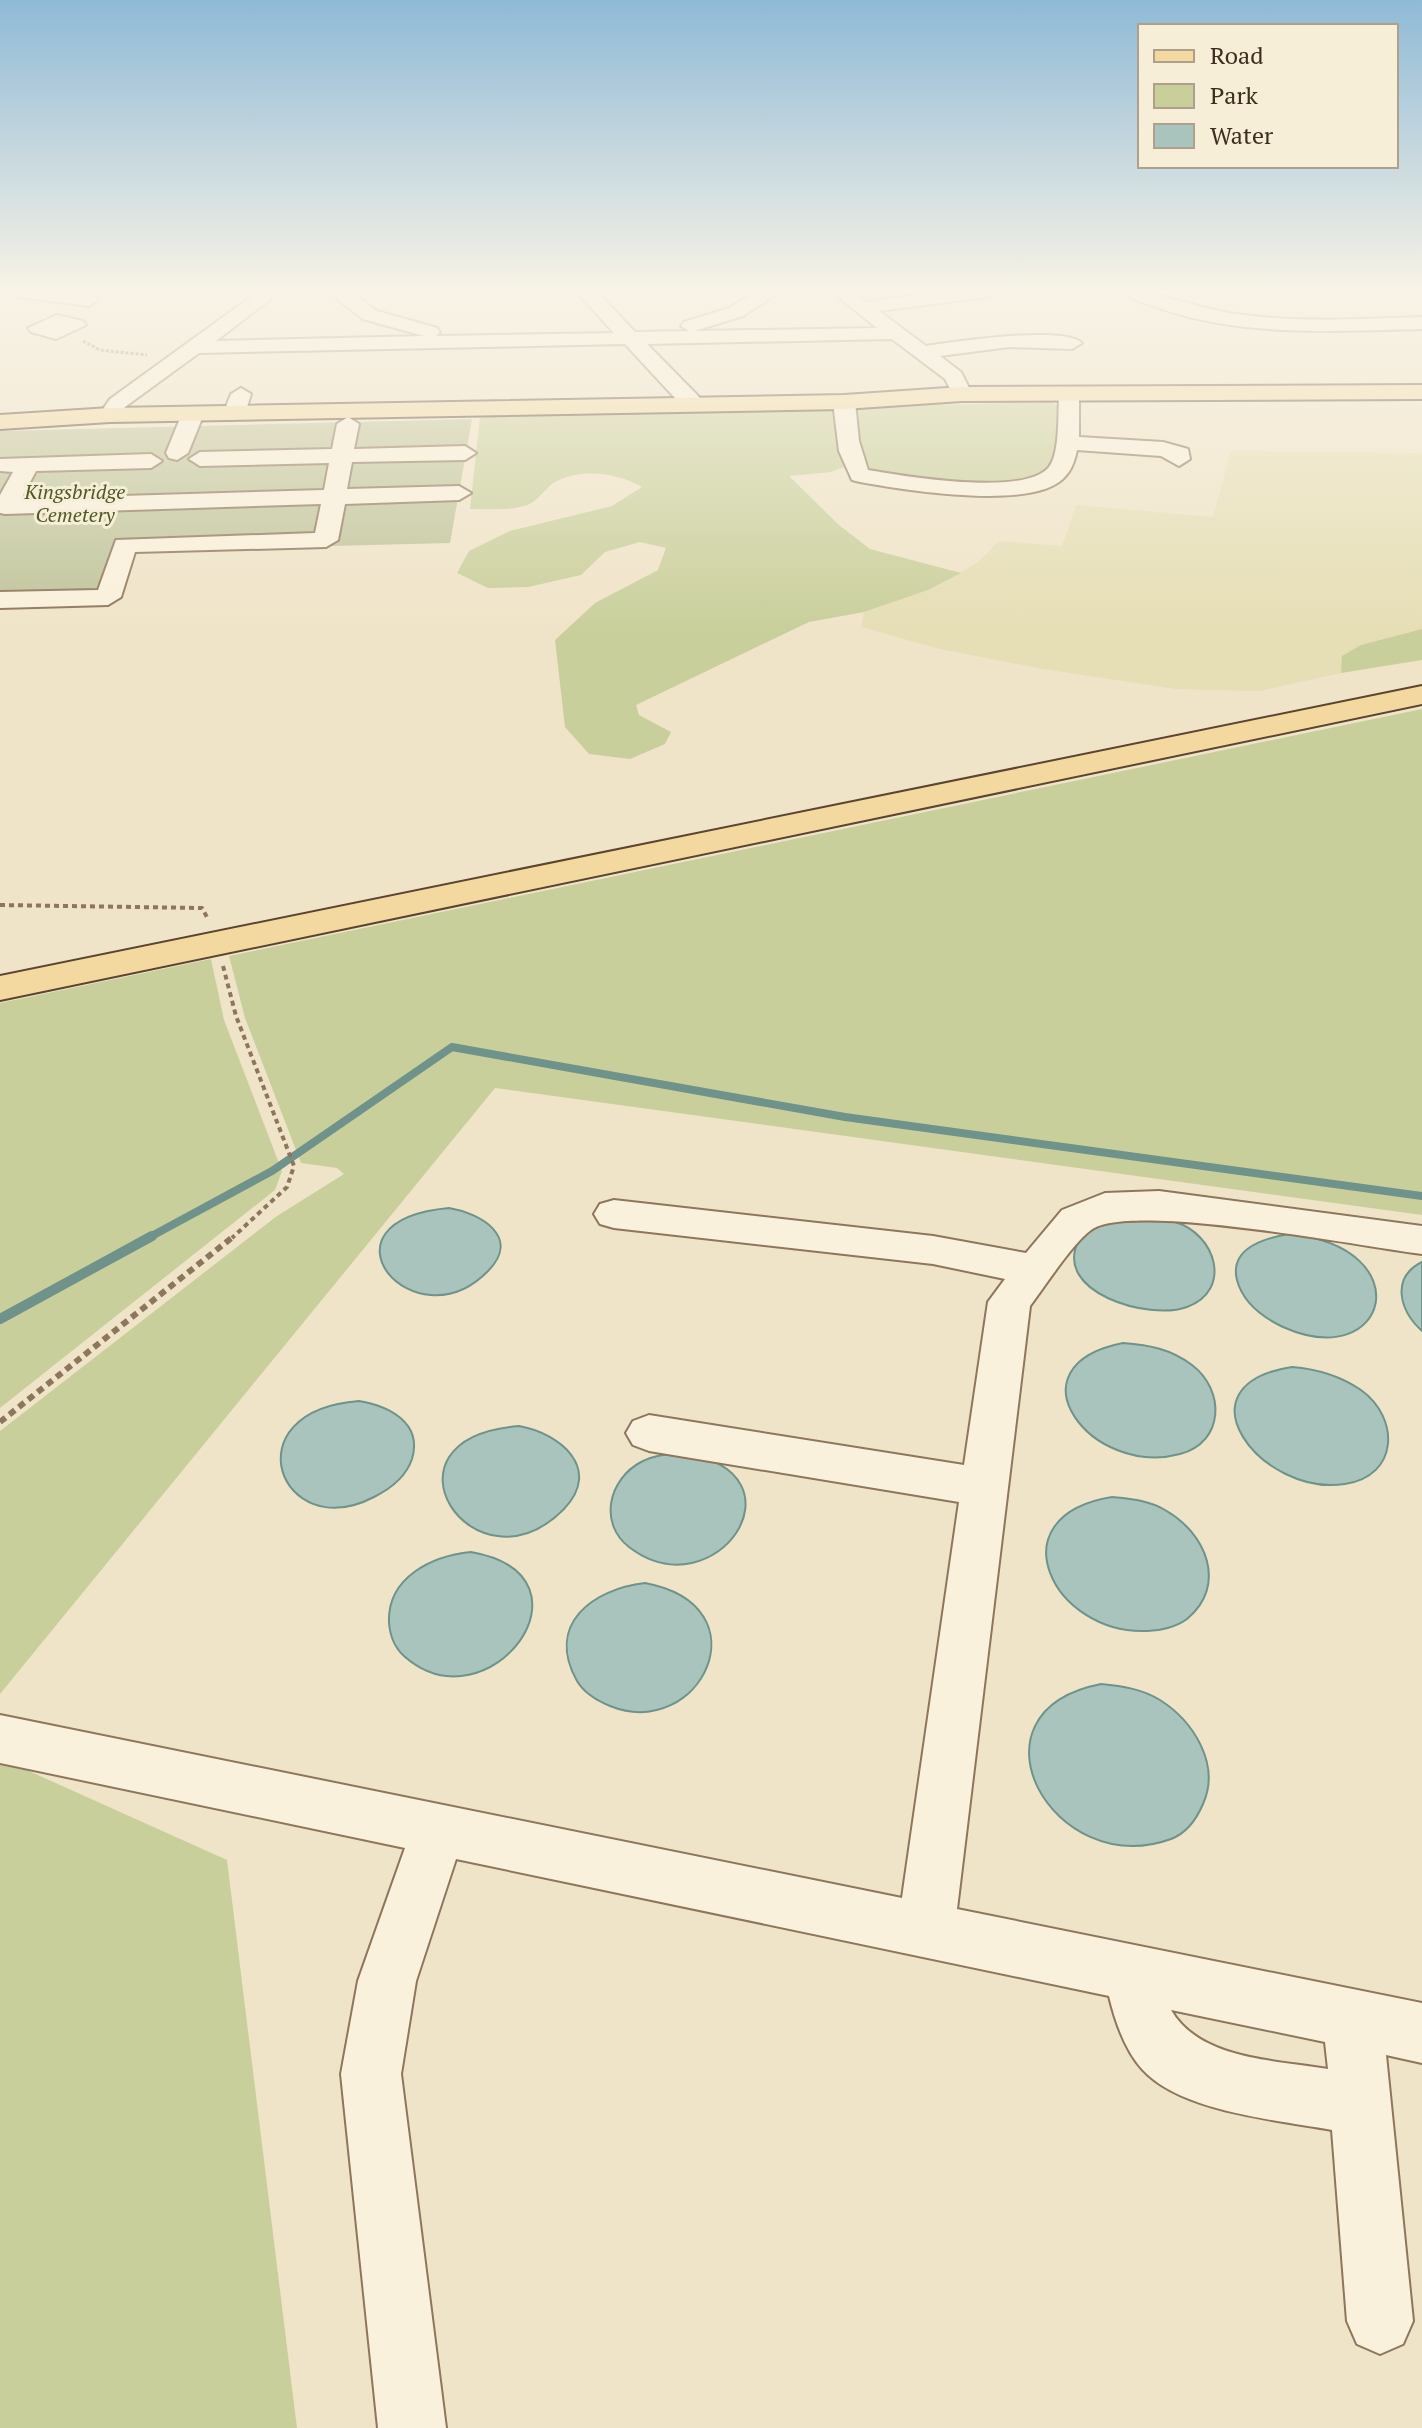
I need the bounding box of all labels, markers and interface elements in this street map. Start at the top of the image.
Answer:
legend [1138,24,1398,168]
text: Road [1210,39,1264,71]
text: Park [1210,79,1259,111]
text: Water [1210,119,1274,151]
park label: Kingsbridge Cemetery [24,478,125,528]

